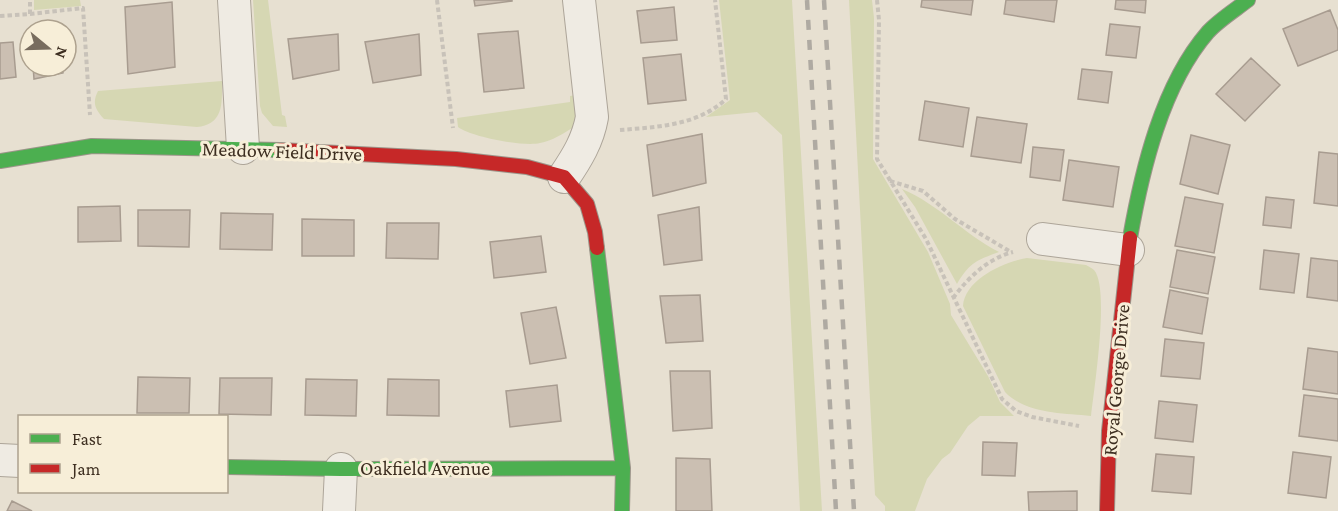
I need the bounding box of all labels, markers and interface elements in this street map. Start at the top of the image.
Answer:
north arrow [18,18,78,78]
text: N [52,45,72,61]
street label: Meadow Field Drive [202,137,363,165]
street label: Royal George Drive [1098,303,1135,457]
legend [18,415,228,493]
text: Fast [72,429,103,449]
street label: Oakfield Avenue [360,457,490,479]
text: Jam [70,459,101,479]

